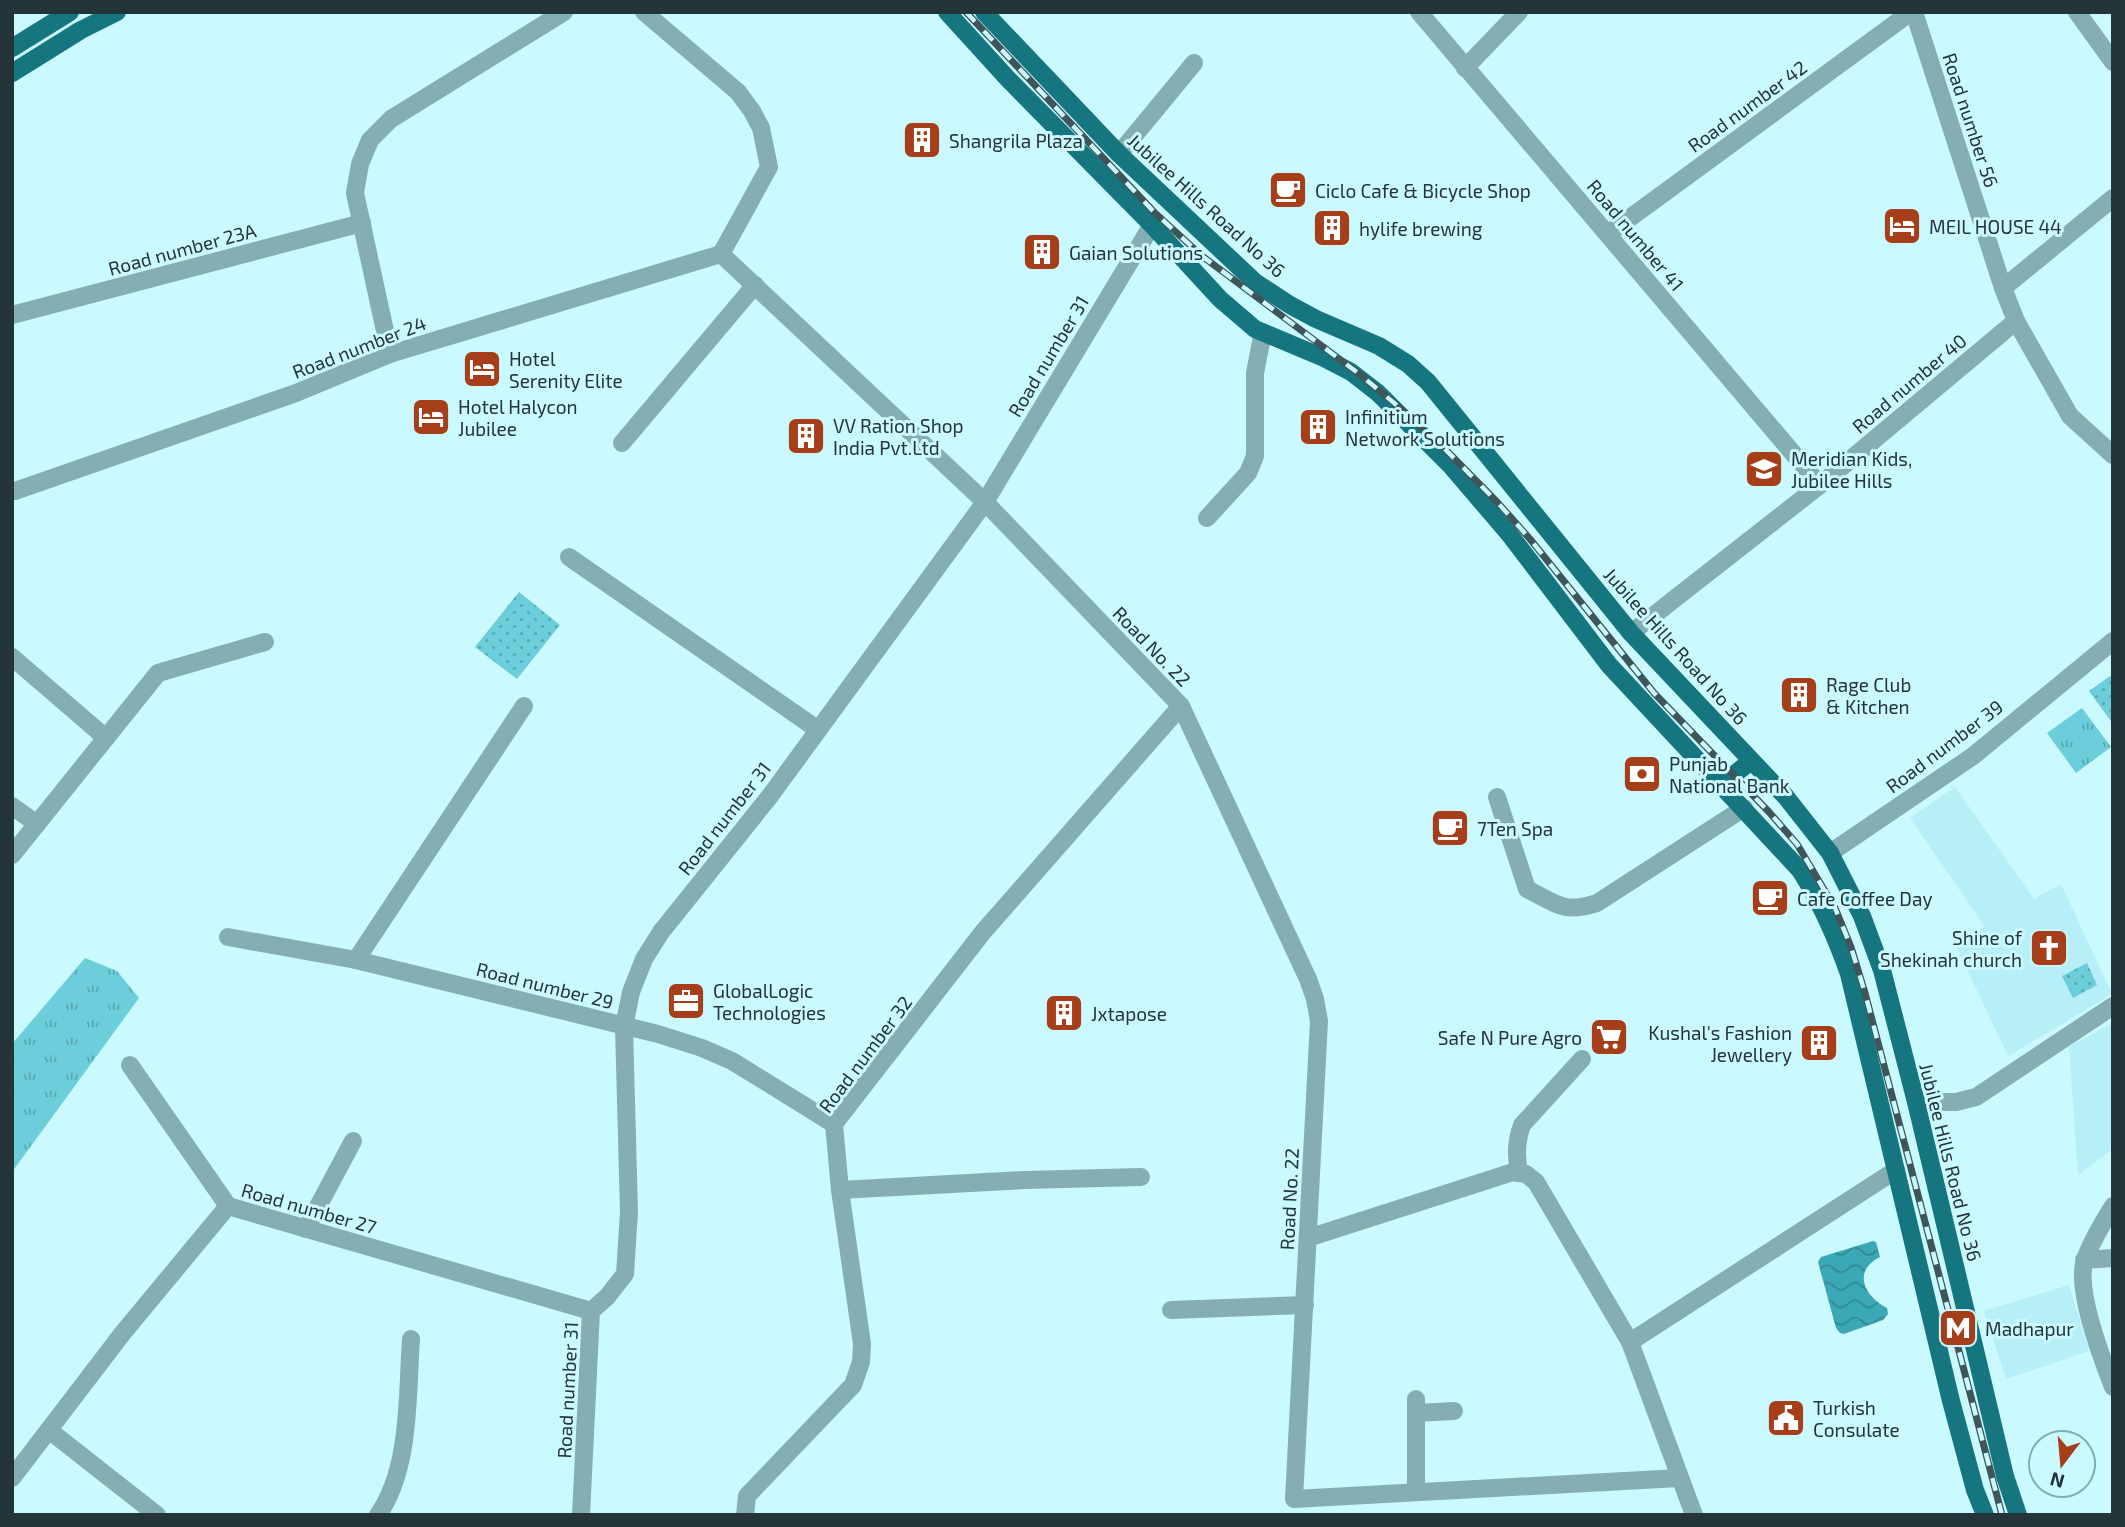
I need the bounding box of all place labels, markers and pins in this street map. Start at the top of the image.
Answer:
building icon: Shangrila Plaza [901,119,943,161]
place label: Shangrila Plaza [949,129,1083,152]
cafe icon: Ciclo Cafe & Bicycle Shop [1267,169,1309,211]
place label: Ciclo Cafe & Bicycle Shop [1315,179,1531,202]
hotel icon: MEIL HOUSE 44 [1881,205,1923,247]
building icon: hylife brewing [1311,207,1353,249]
place label: MEIL HOUSE 44 [1929,215,2062,238]
place label: hylife brewing [1359,217,1483,240]
building icon: Gaian Solutions [1021,231,1063,273]
place label: Gaian Solutions [1069,241,1203,264]
place label: Hotel Serenity Elite [509,347,623,392]
hotel icon: Hotel Serenity Elite [461,348,503,390]
place label: Hotel Halycon Jubilee [458,395,578,440]
hotel icon: Hotel Halycon Jubilee [410,396,452,438]
place label: Infinitium Network Solutions [1345,405,1505,450]
building icon: Infinitium Network Solutions [1297,406,1339,448]
place label: VV Ration Shop India Pvt.Ltd [833,414,964,459]
building icon: VV Ration Shop India Pvt.Ltd [785,415,827,457]
place label: Meridian Kids, Jubilee Hills [1791,447,1912,492]
school or university icon: Meridian Kids, Jubilee Hills [1743,448,1785,490]
place label: Rage Club & Kitchen [1826,673,1911,718]
building icon: Rage Club & Kitchen [1778,674,1820,716]
place label: Punjab National Bank [1669,752,1790,797]
bank icon: Punjab National Bank [1621,753,1663,795]
cafe icon: 7Ten Spa [1429,807,1471,849]
place label: 7Ten Spa [1477,817,1553,840]
cafe icon: Cafe Coffee Day [1749,877,1791,919]
place label: Cafe Coffee Day [1797,887,1932,910]
place label: Shine of Shekinah church [1880,926,2023,971]
church icon: Shine of Shekinah church [2028,927,2070,969]
place label: GlobalLogic Technologies [713,979,826,1024]
office icon: GlobalLogic Technologies [665,980,707,1022]
building icon: Jxtapose [1043,992,1085,1034]
place label: Jxtapose [1091,1002,1167,1025]
supermarket icon: Safe N Pure Agro [1588,1016,1630,1058]
place label: Kushal's Fashion Jewellery [1648,1021,1792,1066]
building icon: Kushal's Fashion Jewellery [1798,1022,1840,1064]
place label: Safe N Pure Agro [1438,1026,1582,1049]
metro station icon: Madhapur [1937,1307,1979,1349]
place label: Madhapur [1985,1317,2074,1340]
place label: Turkish Consulate [1813,1396,1900,1441]
public building icon: Turkish Consulate [1765,1397,1807,1439]

